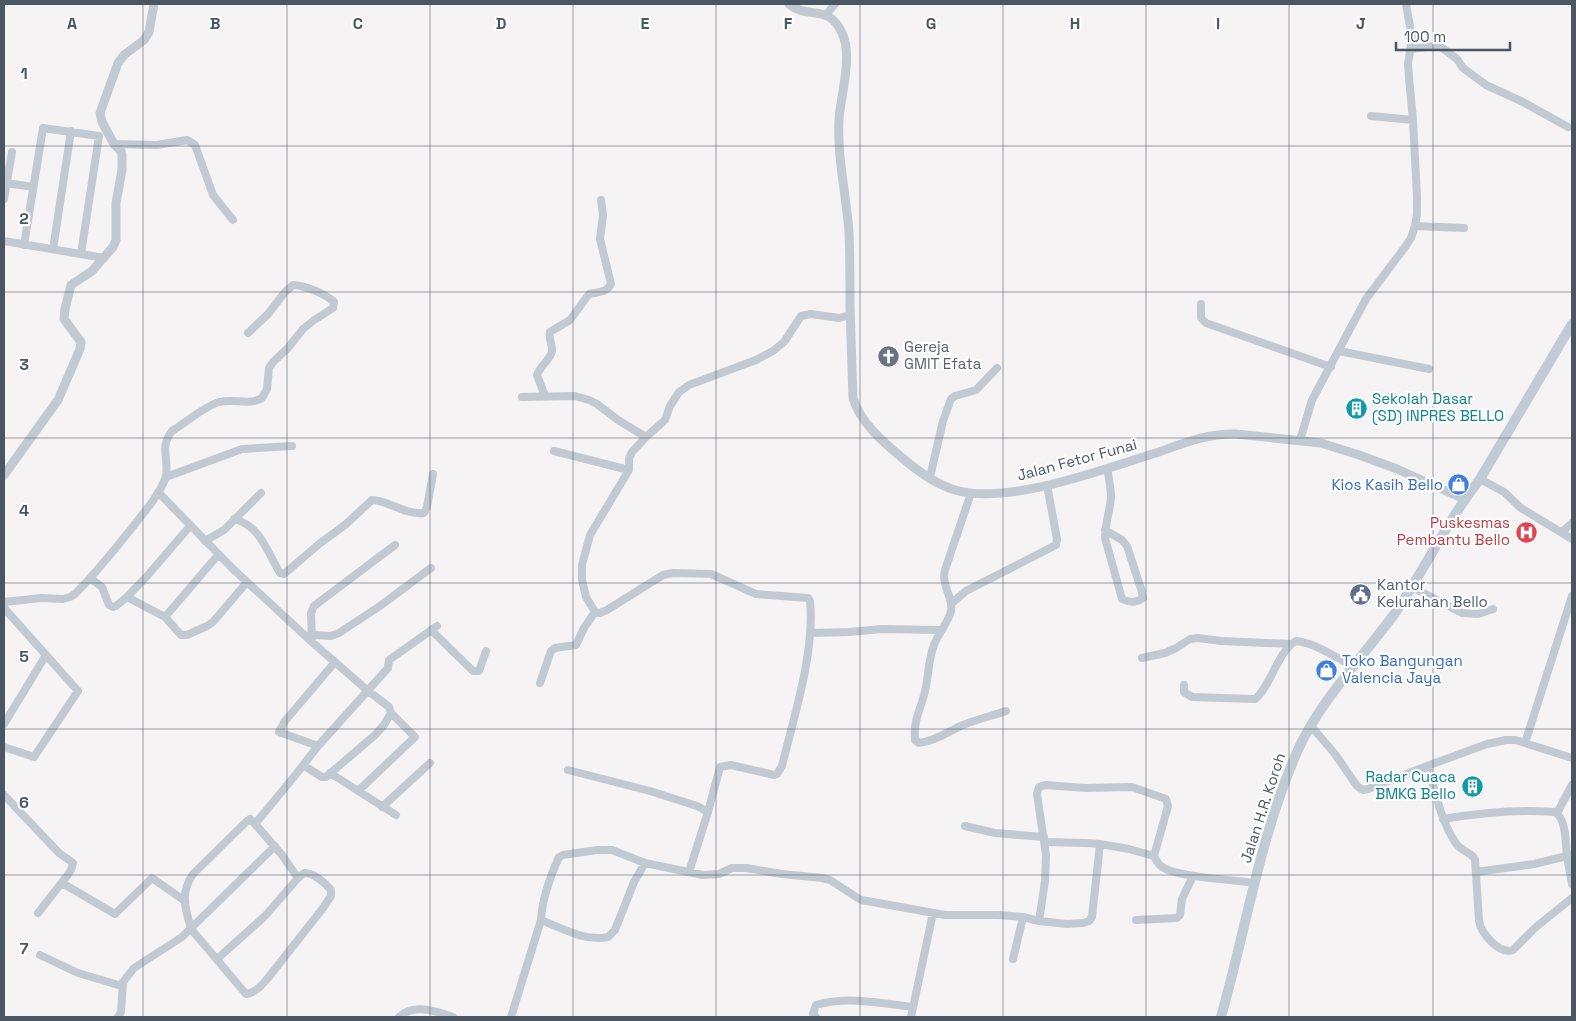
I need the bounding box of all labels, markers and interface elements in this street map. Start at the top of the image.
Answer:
text: A [67,13,77,34]
text: B [210,13,220,34]
text: C [353,13,363,34]
text: D [496,13,506,34]
text: E [641,13,650,34]
text: F [784,13,793,34]
text: G [926,13,936,34]
text: H [1070,13,1080,34]
text: I [1216,13,1220,34]
text: J [1356,13,1366,34]
scale bar [1396,20,1510,52]
text: 100 m [1404,27,1446,46]
text: 1 [20,63,28,84]
text: 2 [19,208,29,229]
place label: Gereja GMIT Efata [904,337,982,373]
church icon: Gereja GMIT Efata [876,344,900,368]
text: 3 [19,354,29,375]
place label: Sekolah Dasar (SD) INPRES BELLO [1372,389,1504,426]
building icon: Sekolah Dasar (SD) INPRES BELLO [1344,396,1368,420]
street label: Jalan Fetor Funai [1015,434,1139,485]
shop icon: Kios Kasih Bello [1447,473,1471,497]
place label: Kios Kasih Bello [1331,475,1443,494]
text: 4 [19,500,29,521]
place label: Puskesmas Pembantu Bello [1397,513,1510,549]
hospital icon: Puskesmas Pembantu Bello [1514,520,1538,544]
place label: Kantor Kelurahan Bello [1377,575,1488,611]
public building icon: Kantor Kelurahan Bello [1349,582,1373,606]
text: 5 [19,646,29,667]
place label: Toko Bangungan Valencia Jaya [1342,651,1463,687]
shop icon: Toko Bangungan Valencia Jaya [1314,658,1338,682]
street label: Jalan H.R. Koroh [1236,750,1289,865]
place label: Radar Cuaca BMKG Bello [1365,767,1456,803]
building icon: Radar Cuaca BMKG Bello [1460,774,1484,798]
text: 6 [19,792,29,813]
text: 7 [20,938,29,959]

